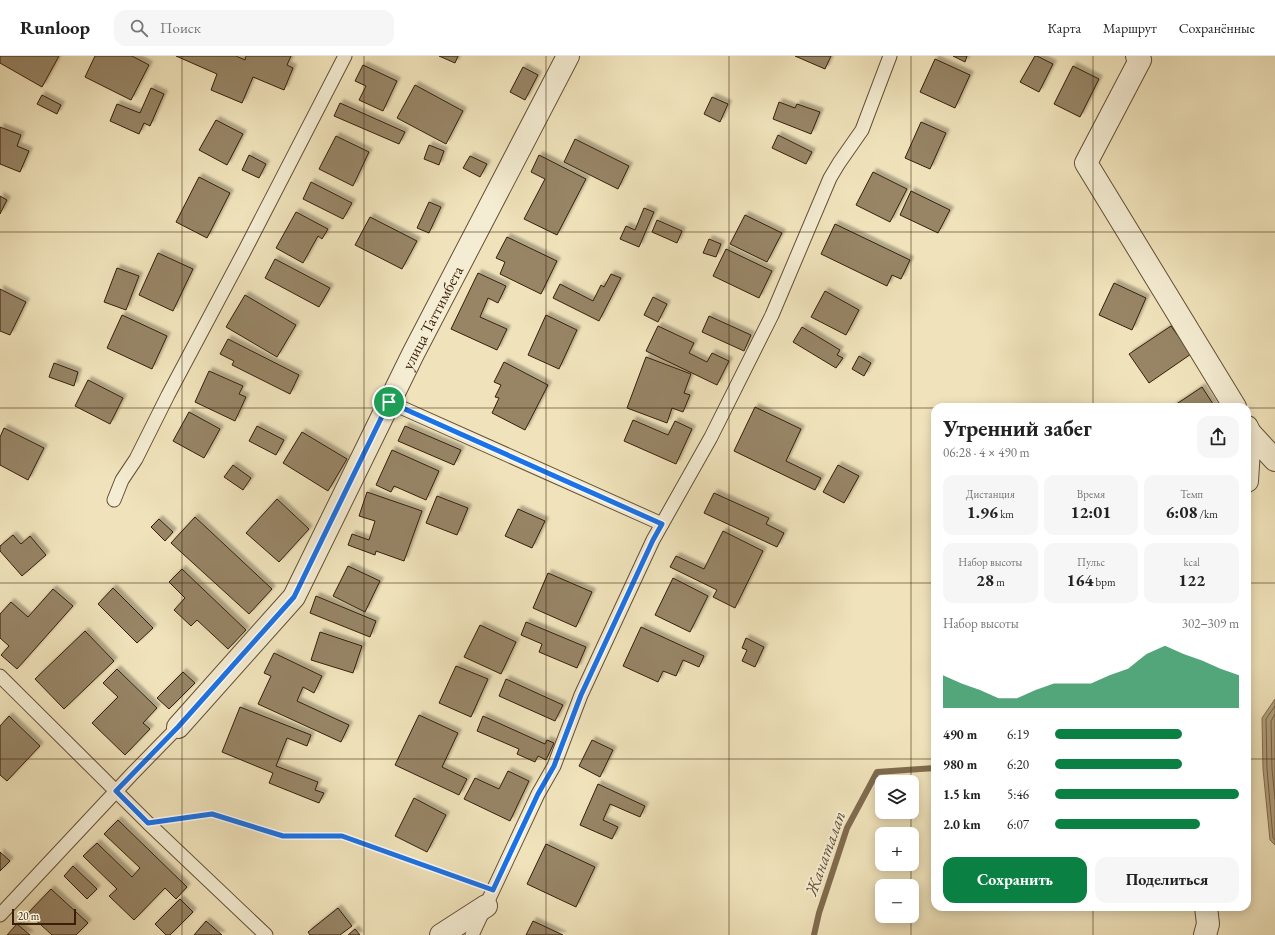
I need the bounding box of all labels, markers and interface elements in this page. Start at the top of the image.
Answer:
search box [114,10,394,46]
text: Runloop [20,15,90,40]
icon: search [128,17,150,39]
text: Поиск [160,18,201,37]
text: Карта [1048,19,1081,37]
text: Маршрут [1103,19,1157,37]
text: Сохранённые [1179,19,1255,37]
street label: улица Таттимбета [397,262,468,373]
pin [372,385,406,419]
icon: arrive [378,391,400,413]
text: Утренний забег [943,414,1092,443]
button: share [1197,416,1239,458]
text: 06:28 · 4 × 490 m [943,444,1030,461]
text: Дистанция [966,487,1015,501]
text: Время [1077,487,1105,501]
text: Темп [1180,487,1203,501]
text: 1.96 [967,501,998,523]
text: 12:01 [1071,501,1111,523]
text: 6:08 [1166,501,1197,523]
text: km [998,507,1014,521]
text: /km [1197,507,1218,521]
text: Набор высоты [958,555,1022,569]
text: Пульс [1077,555,1105,569]
text: kcal [1183,555,1200,569]
text: 28 [976,569,994,591]
text: 164 [1066,569,1093,591]
text: 122 [1178,569,1205,591]
text: m [994,575,1005,589]
text: bpm [1093,575,1116,589]
text: Набор высоты [943,615,1019,632]
text: 302–309 m [1182,615,1239,632]
text: 490 m [943,726,977,743]
text: 6:19 [1007,726,1029,743]
text: 980 m [943,756,977,773]
text: 6:20 [1007,756,1029,773]
map controls [875,775,919,923]
button: layers [875,775,919,819]
text: 1.5 km [943,786,981,803]
text: 5:46 [1007,786,1029,803]
water label: Жанаталап [799,808,850,900]
text: 2.0 km [943,816,981,833]
text: 6:07 [1007,816,1029,833]
button: + [875,827,919,871]
button: Сохранить [943,857,1087,903]
button: Поделиться [1095,857,1239,903]
button: − [875,879,919,923]
scale bar [12,907,76,926]
text: 20 m [18,909,39,923]

